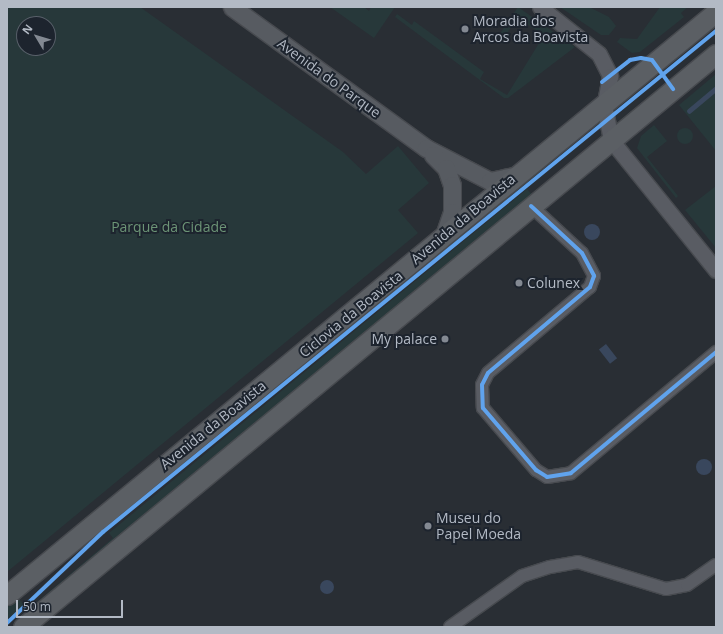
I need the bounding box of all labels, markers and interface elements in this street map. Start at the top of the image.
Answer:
place label: Moradia dos Arcos da Boavista [473,13,588,46]
north arrow [16,16,56,56]
text: N [18,21,36,37]
marker: Moradia dos Arcos da Boavista [460,24,470,34]
street label: Avenida do Parque [274,35,384,121]
street label: Avenida da Boavista [407,170,519,268]
park label: Parque da Cidade [111,219,227,235]
street label: Ciclovia da Boavista [296,267,406,361]
place label: Colunex [527,275,580,291]
marker: Colunex [514,278,524,288]
place label: My palace [372,331,437,347]
marker: My palace [440,334,450,344]
street label: Avenida da Boavista [157,377,269,473]
place label: Museu do Papel Moeda [436,510,521,542]
marker: Museu do Papel Moeda [423,521,433,531]
scale bar [18,592,125,618]
text: 50 m [23,598,51,615]

